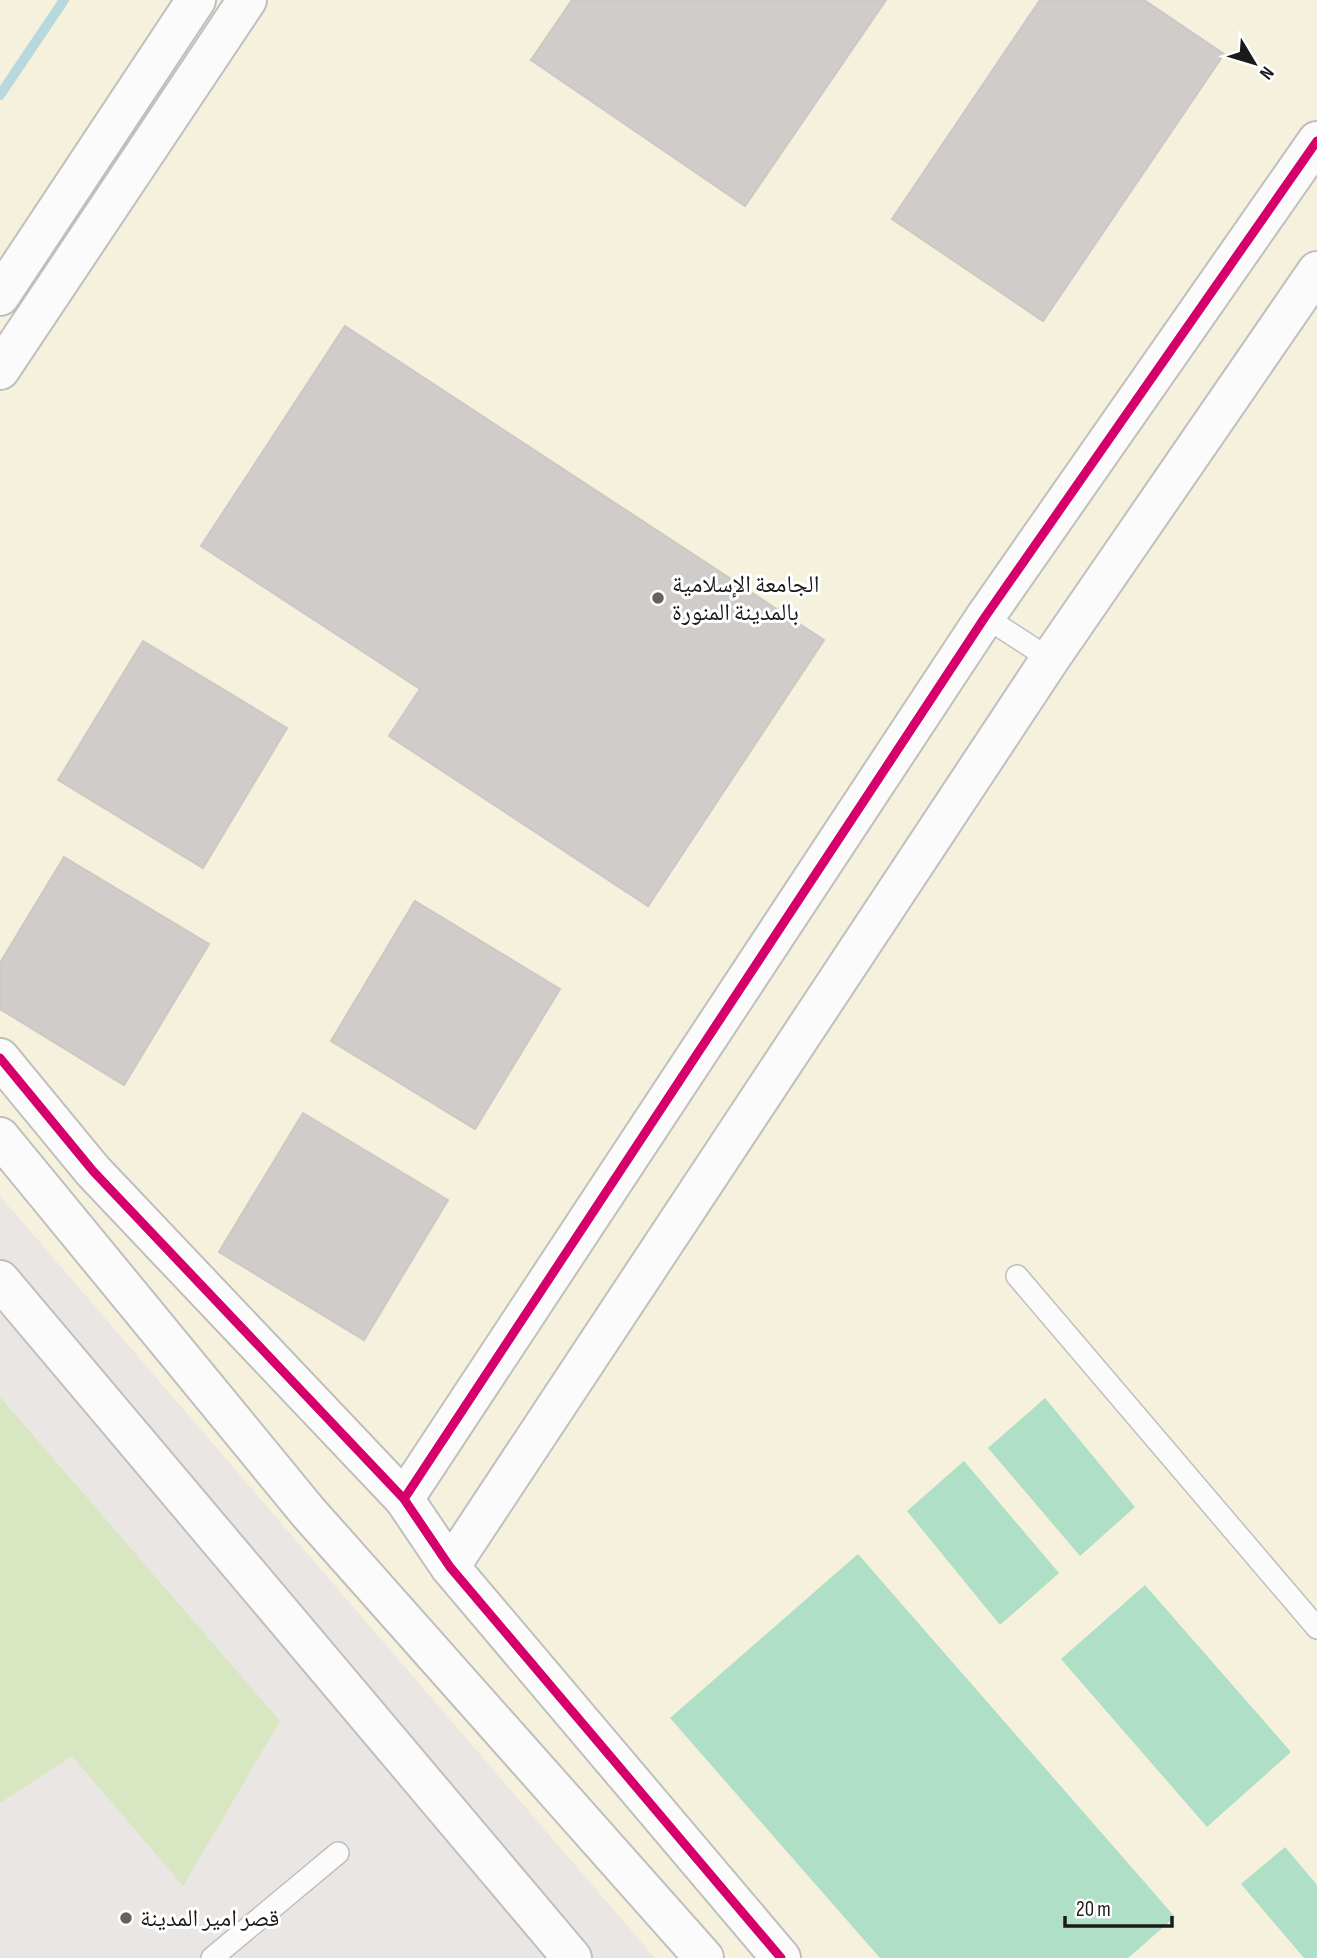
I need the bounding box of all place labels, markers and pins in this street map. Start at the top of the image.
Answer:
place label: الجامعة الإسلامية بالمدينة المنورة [672,570,819,627]
marker: الجامعة الإسلامية بالمدينة المنورة [650,590,666,606]
place label: قصر امير المدينة [140,1904,279,1933]
marker: قصر امير المدينة [118,1910,134,1926]

